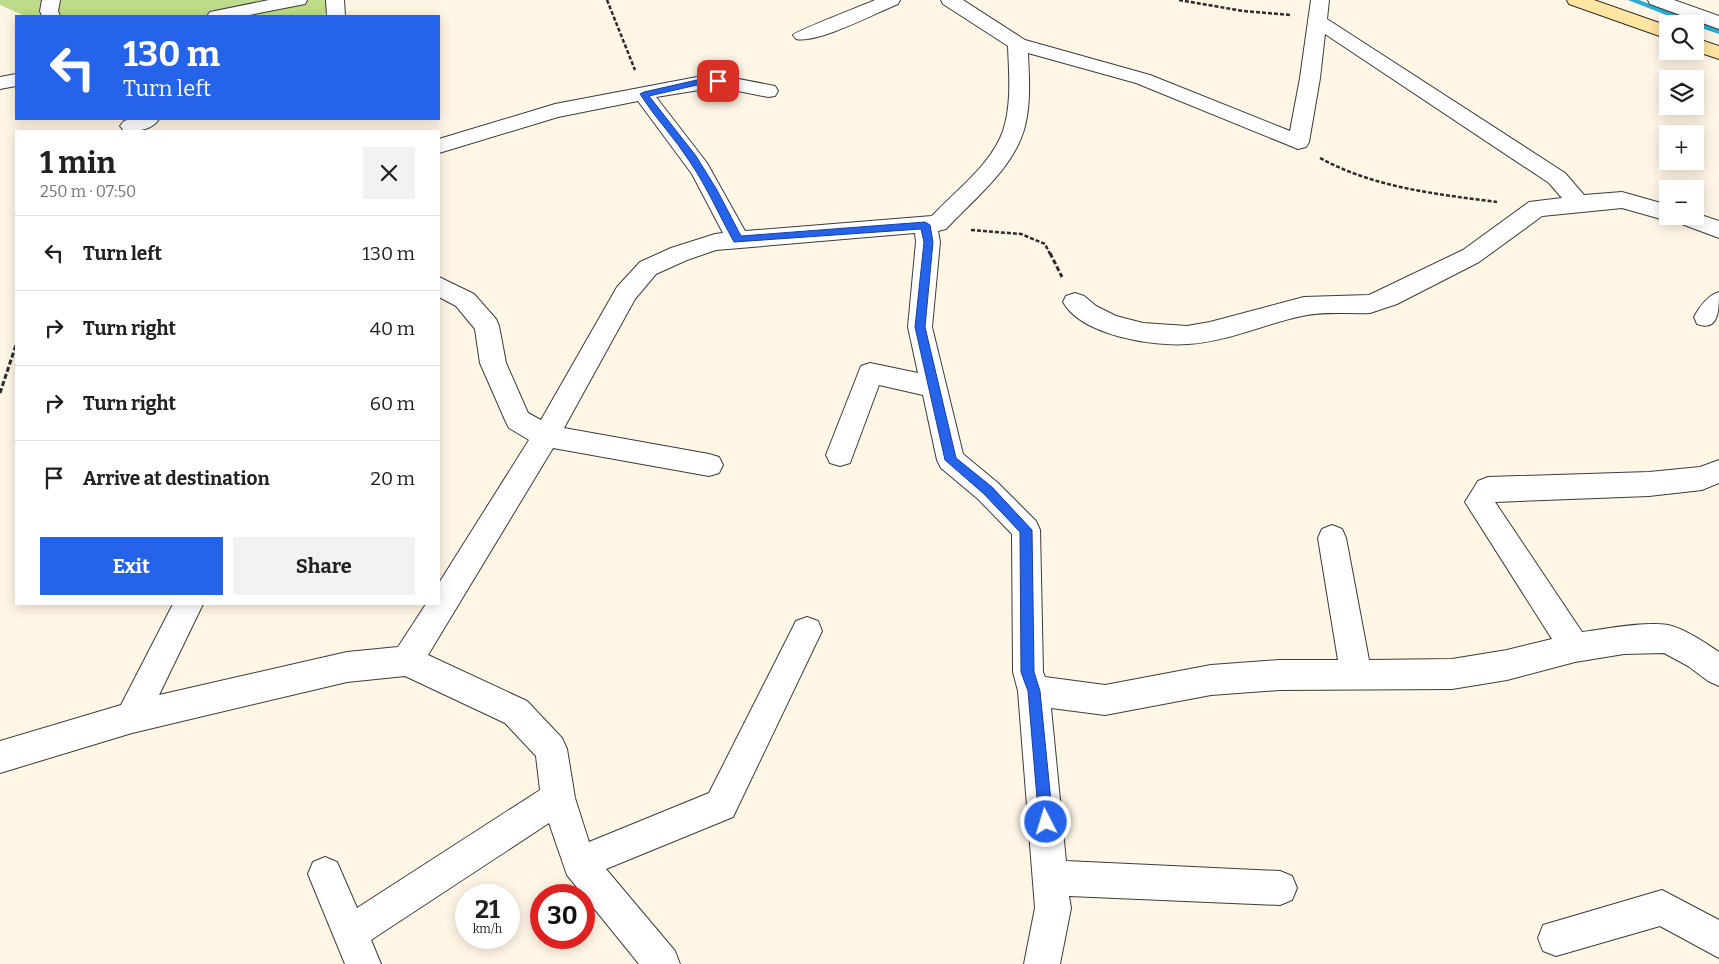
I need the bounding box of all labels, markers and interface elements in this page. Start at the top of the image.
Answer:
map controls [1659,15,1704,225]
button: search [1659,15,1704,60]
text: 130 m [123,33,220,75]
icon: left [40,35,105,100]
pin [697,60,739,102]
icon: arrive [704,67,732,95]
button: layers [1659,70,1704,115]
text: Turn left [123,75,211,102]
button: + [1659,125,1704,170]
text: 1 min [40,145,116,181]
button: close [363,147,415,199]
button: − [1659,180,1704,225]
text: 250 m · 07:50 [40,182,136,201]
icon: left [40,239,68,267]
text: Turn left [83,242,162,265]
text: 130 m [362,242,415,265]
icon: right [40,314,68,342]
text: Turn right [83,317,176,340]
text: 40 m [370,317,415,340]
icon: right [40,389,68,417]
text: Turn right [83,392,176,415]
text: 60 m [370,392,415,415]
icon: arrive [40,464,68,492]
text: Arrive at destination [83,467,270,490]
text: 20 m [371,467,415,490]
button: Exit [40,537,223,595]
button: Share [233,537,415,595]
position arrow [1019,795,1071,847]
speed limit sign: 30 [530,884,595,949]
text: 21 [475,895,500,925]
text: km/h [473,922,502,936]

